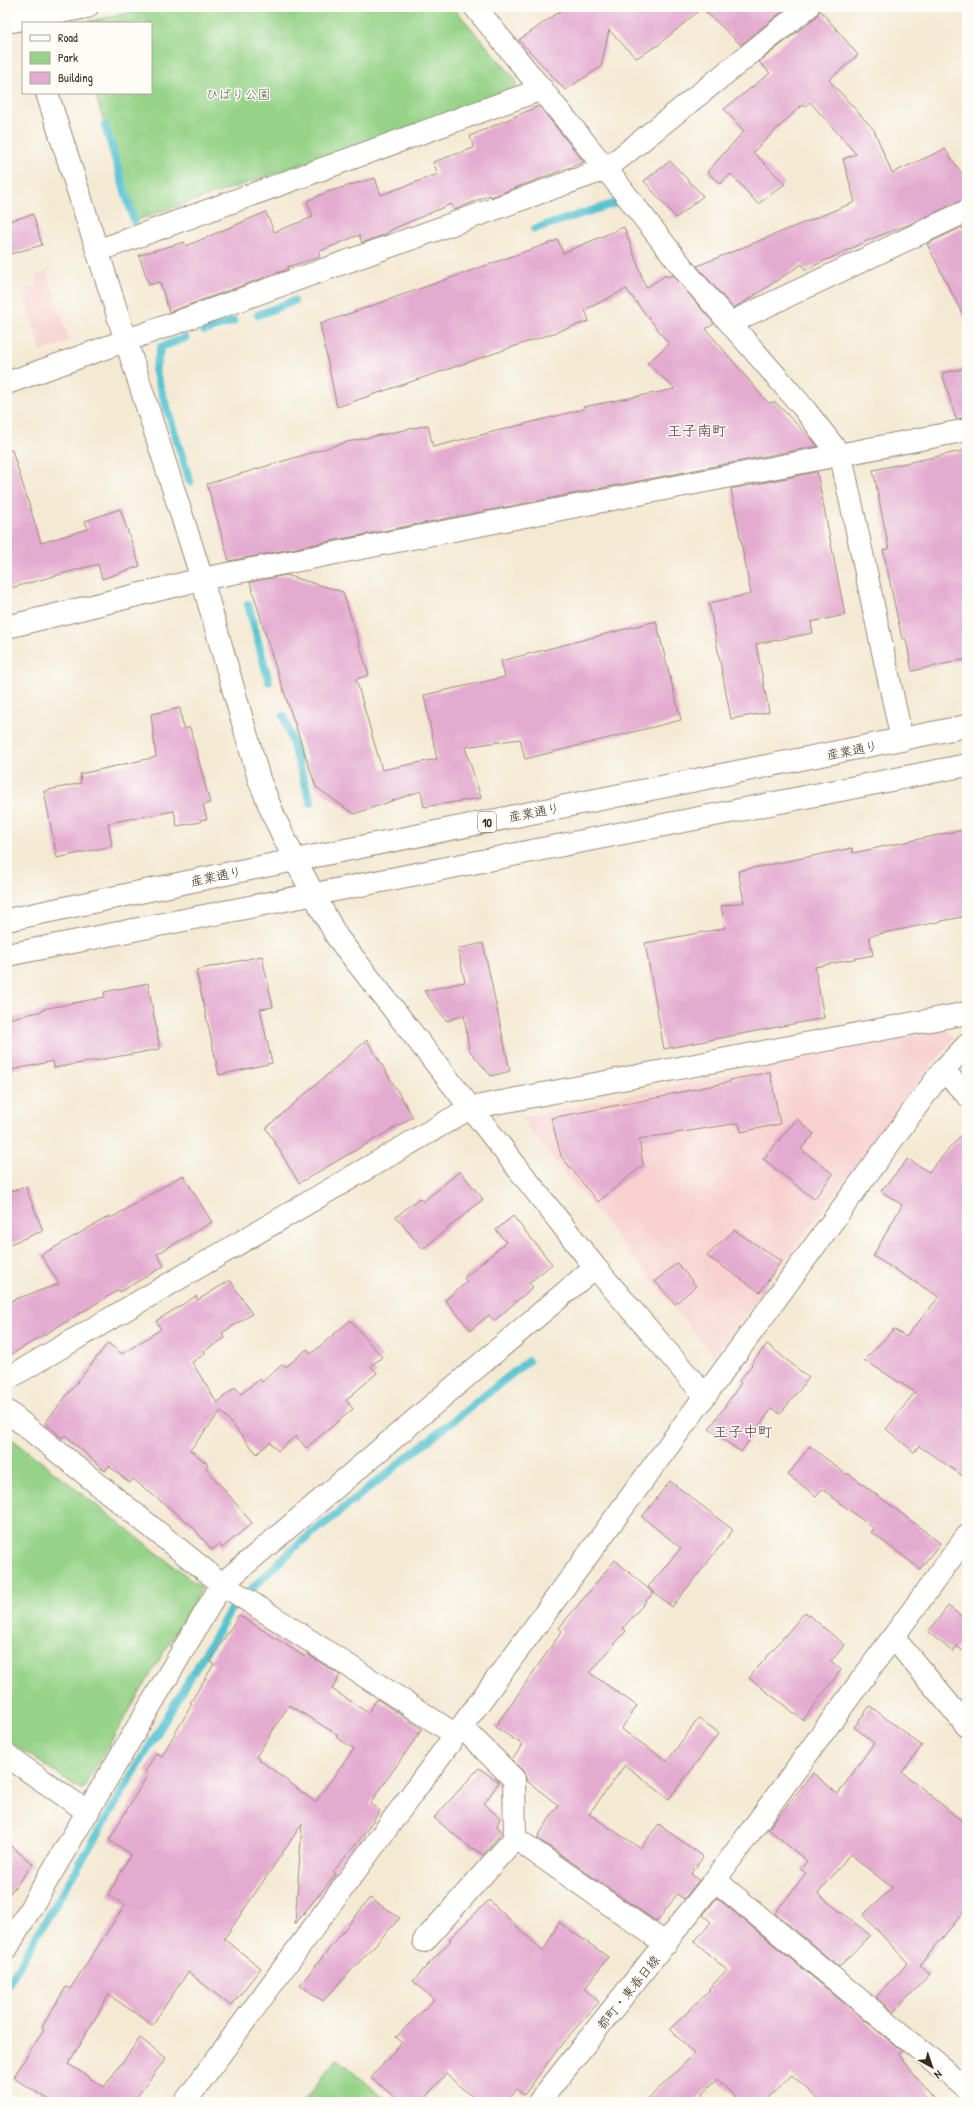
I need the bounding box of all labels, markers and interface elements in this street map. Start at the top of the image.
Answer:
legend [22,22,152,94]
text: Road [58,29,78,46]
text: Park [58,49,78,66]
text: Building [58,69,93,86]
park label: ひばり公園 [205,85,271,103]
district label: 王子南町 [667,420,727,441]
street label: 産業通り [825,736,879,764]
street label: 産業通り [507,798,561,826]
road number: 10 [478,812,496,832]
street label: 産業通り [189,862,243,890]
district label: 王子中町 [713,1421,773,1442]
street label: 都町・東春日線 [592,1950,664,2033]
north arrow [912,2047,952,2087]
text: N [932,2067,945,2082]

